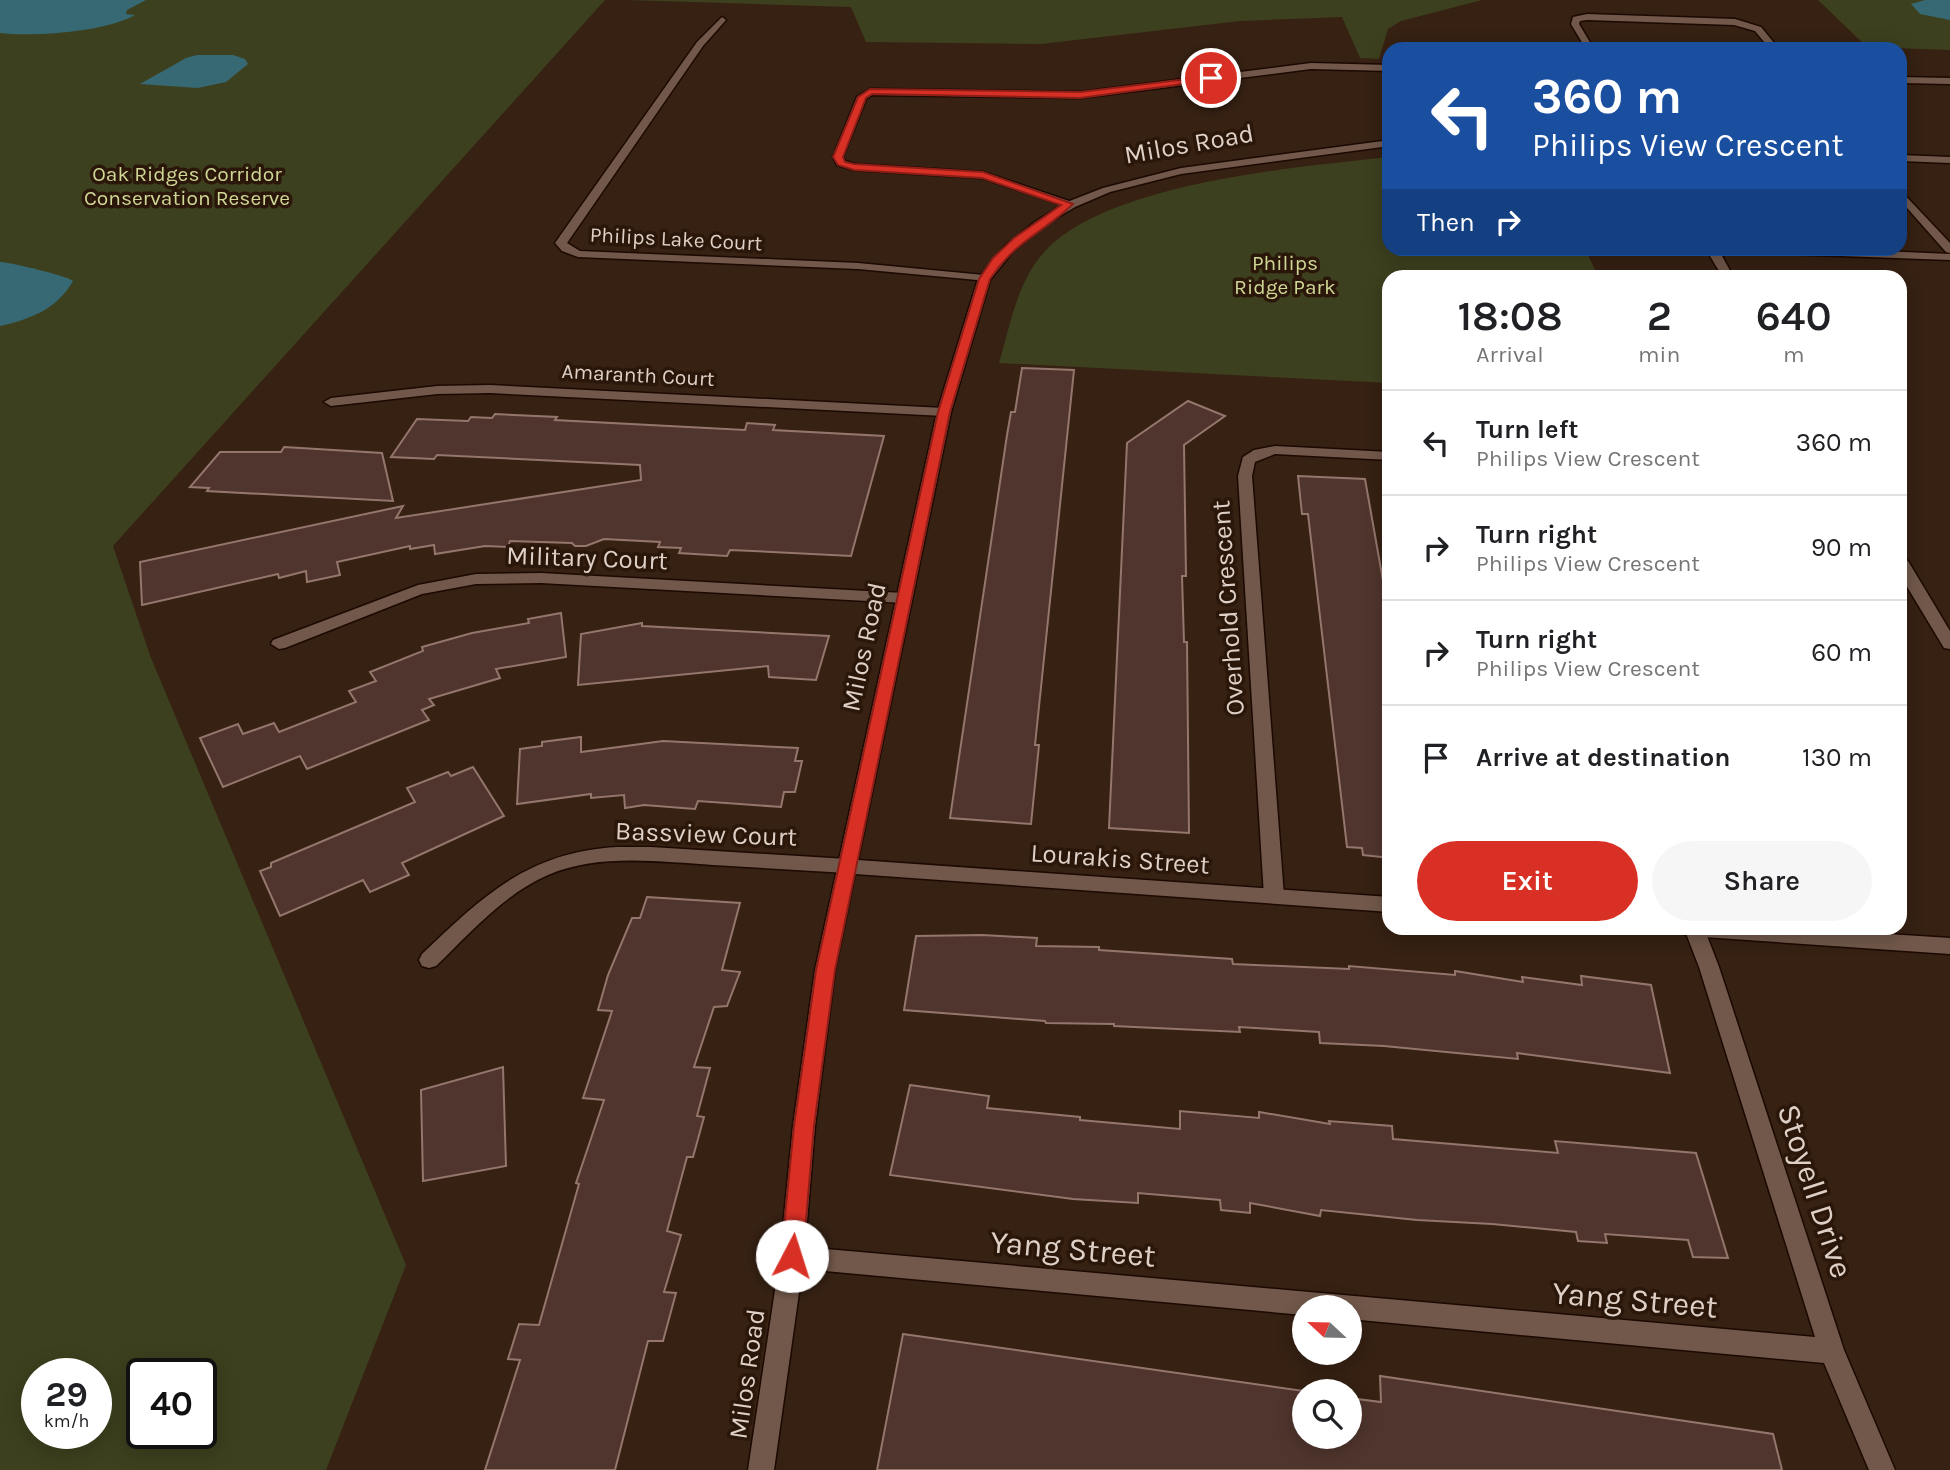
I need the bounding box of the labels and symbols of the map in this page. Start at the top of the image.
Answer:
pin [1181,48,1241,108]
street label: Milos Road [1122,117,1256,171]
park label: Oak Ridges Corridor Conservation Reserve [84,162,290,210]
street label: Philips Lake Court [589,223,763,256]
park label: Philips Ridge Park [1234,251,1336,299]
street label: Amaranth Court [561,359,715,391]
street label: Overhold Crescent [1205,499,1251,717]
street label: Military Court [506,540,669,576]
street label: Milos Road [835,580,893,714]
street label: Bassview Court [614,815,798,853]
street label: Lourakis Street [1029,837,1211,881]
street label: Stoyell Drive [1770,1099,1860,1283]
position arrow [755,1219,829,1293]
street label: Yang Street [989,1223,1157,1275]
street label: Yang Street [1551,1274,1719,1326]
north arrow [1292,1295,1362,1365]
street label: Milos Road [723,1307,771,1441]
speed limit sign: 40 [126,1358,217,1449]

